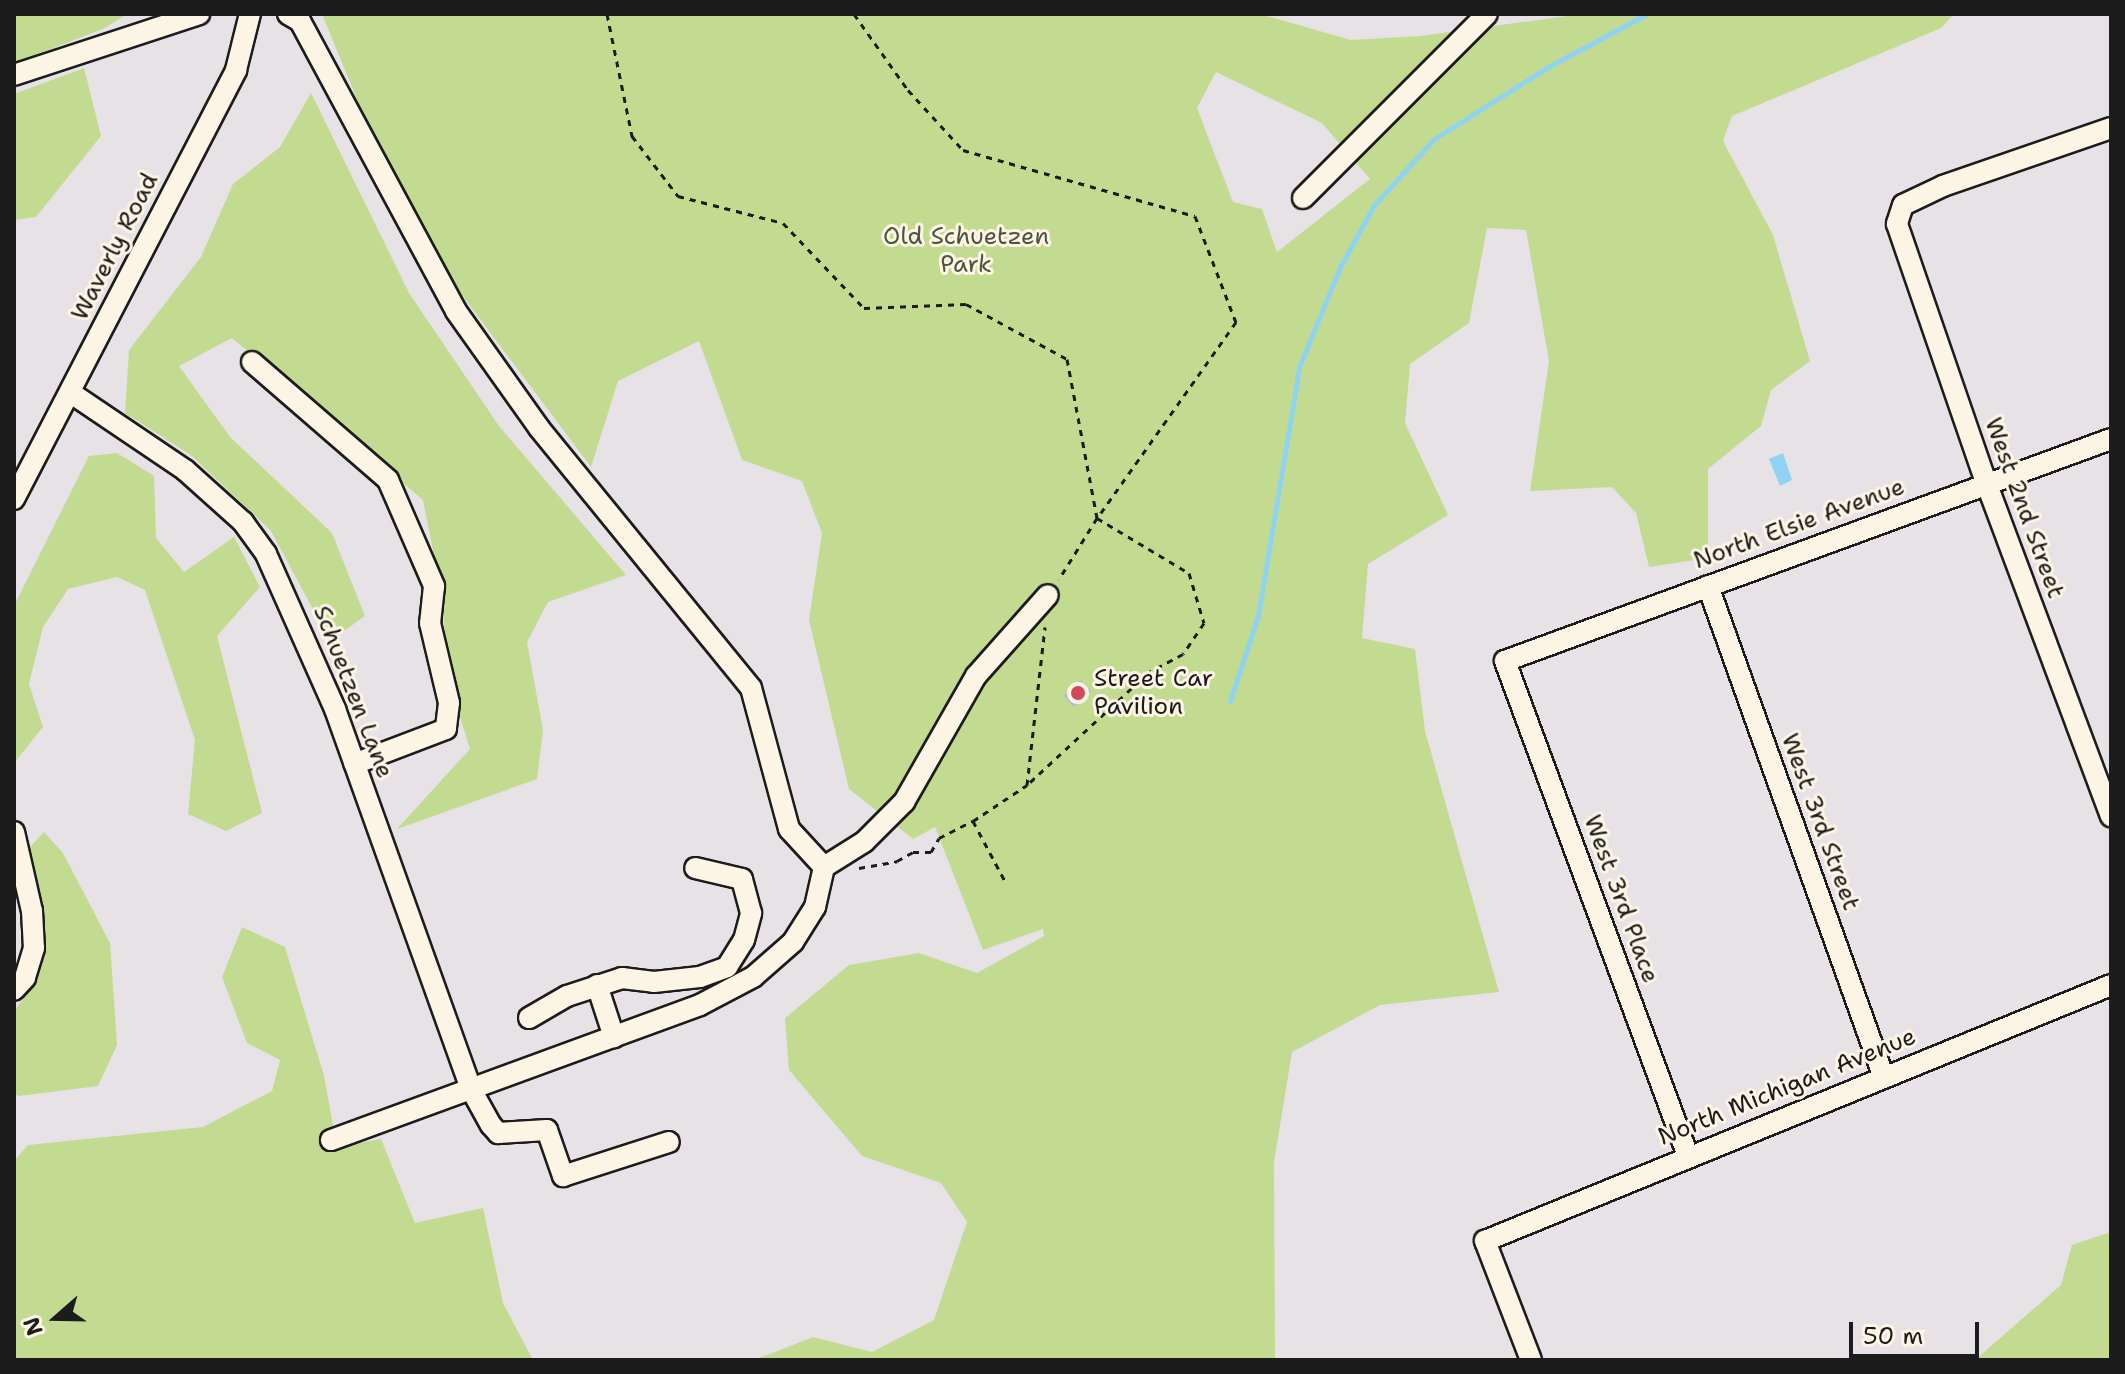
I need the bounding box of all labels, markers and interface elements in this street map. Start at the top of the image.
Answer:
street label: Waverly Road [66,169,164,325]
park label: Old Schuetzen Park [883,223,1049,279]
street label: West 2nd Street [1978,414,2070,602]
street label: North Elsie Avenue [1690,472,1908,576]
street label: Schuetzen Lane [307,602,399,782]
place label: Street Car Pavilion [1094,665,1213,721]
marker: Street Car Pavilion [1069,684,1087,702]
street label: West 3rd Street [1775,730,1865,914]
street label: West 3rd Place [1577,811,1665,987]
street label: North Michigan Avenue [1654,1022,1920,1152]
north arrow [16,1278,96,1358]
scale bar [1853,1306,1983,1356]
text: N [16,1313,50,1340]
text: 50 m [1863,1320,1923,1352]

